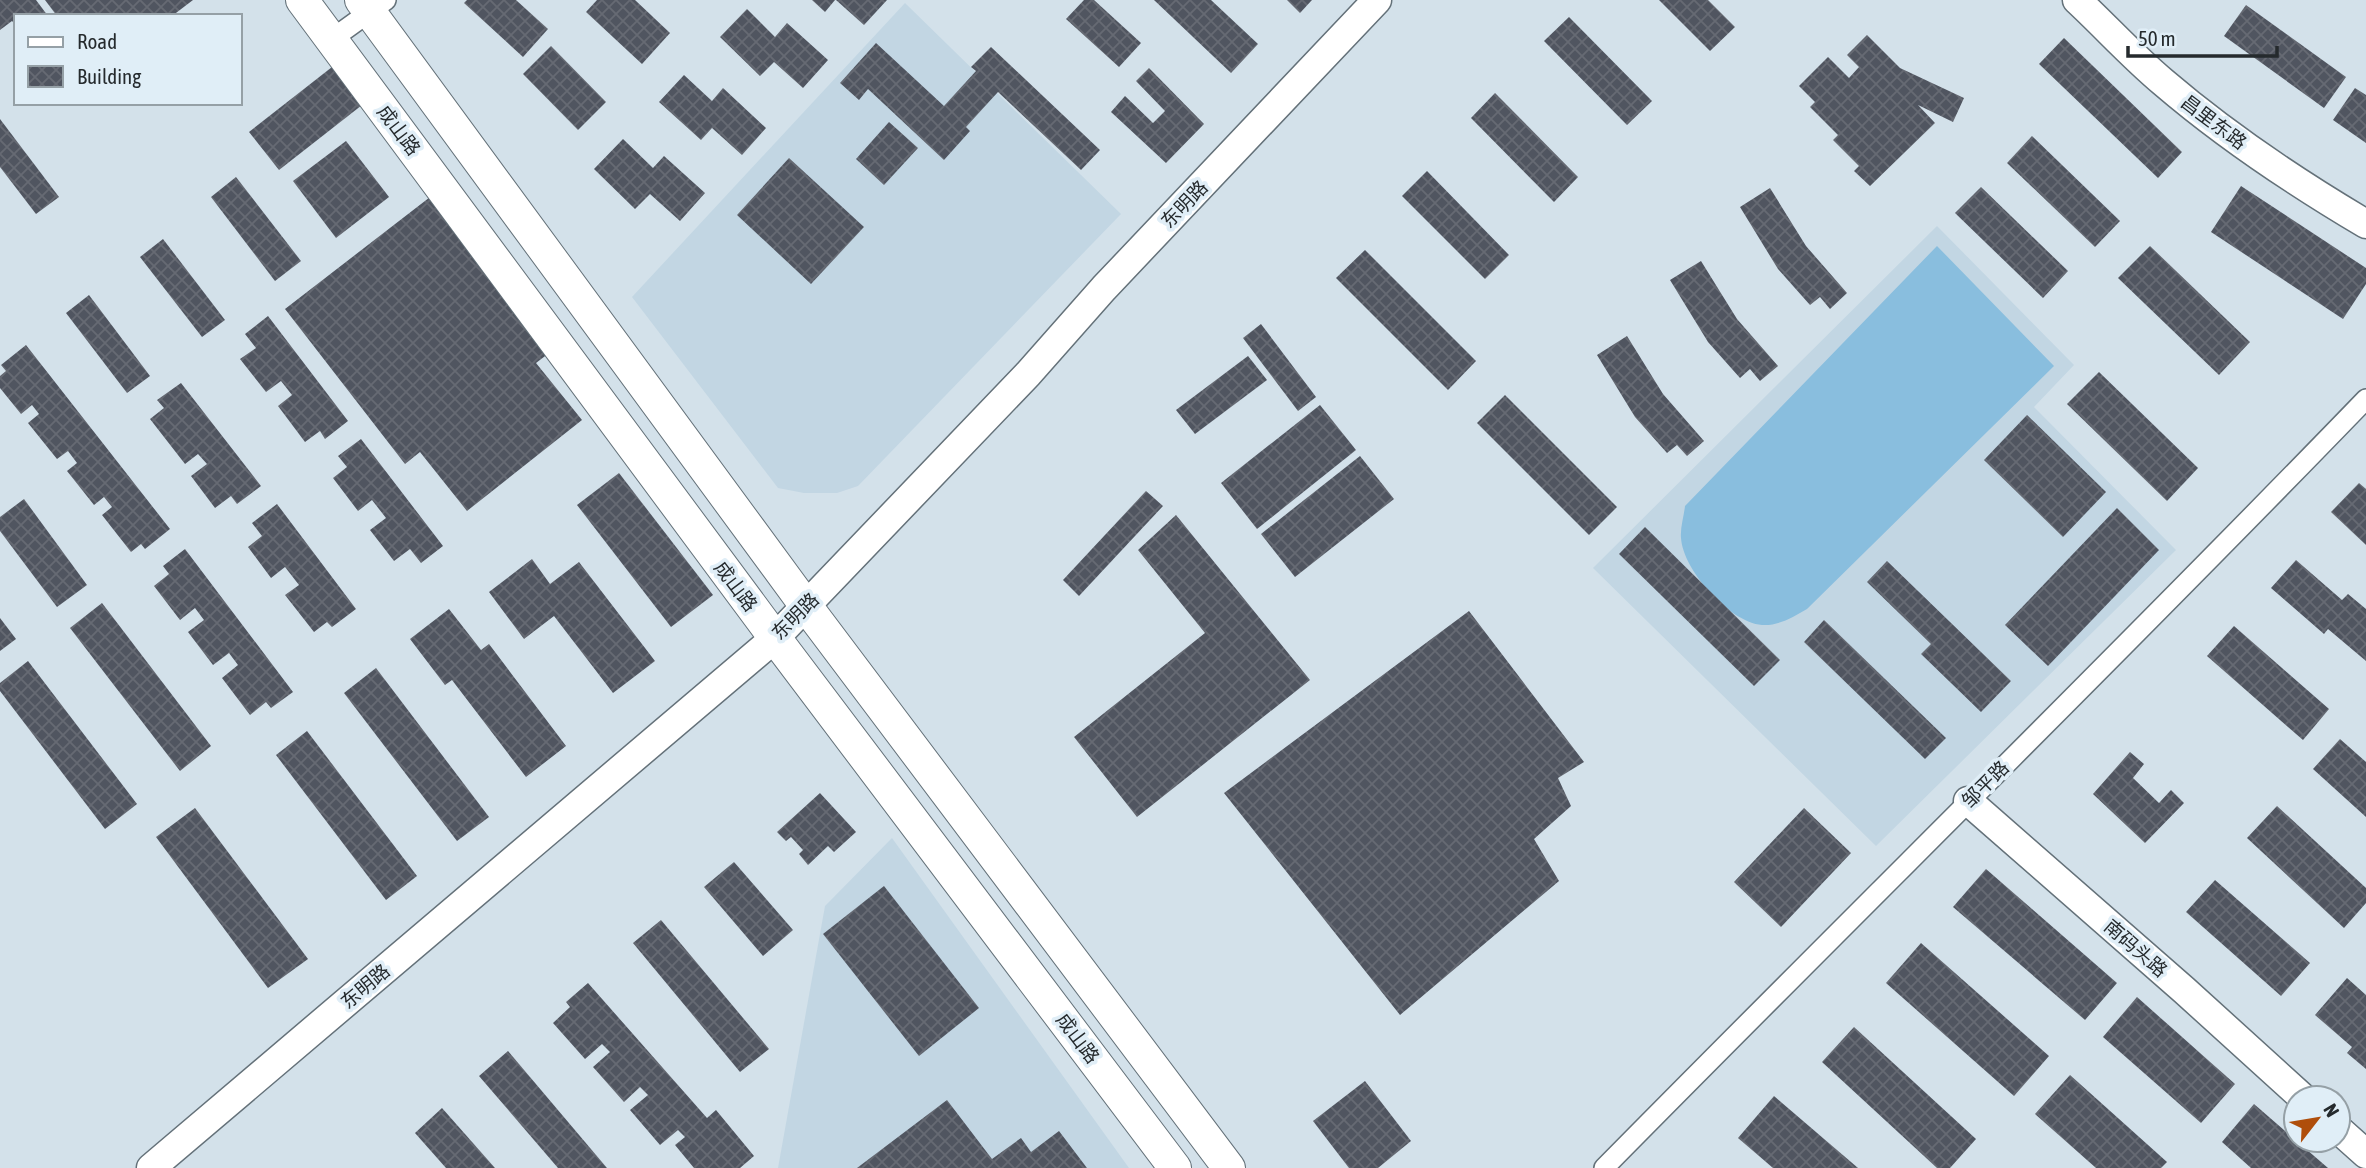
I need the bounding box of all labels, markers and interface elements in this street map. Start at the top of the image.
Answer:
legend [14,14,242,105]
scale bar [2128,14,2277,58]
text: 50 m [2138,26,2176,50]
text: Road [77,29,117,53]
text: Building [77,64,141,88]
street label: 昌里东路 [2177,90,2251,154]
street label: 成山路 [373,101,425,159]
street label: 东明路 [1156,176,1212,232]
street label: 成山路 [710,557,762,615]
street label: 东明路 [767,588,823,644]
street label: 邹平路 [1957,756,2013,812]
street label: 南码头路 [2100,915,2172,981]
street label: 东明路 [336,959,394,1013]
street label: 成山路 [1052,1009,1104,1067]
north arrow [2282,1084,2352,1154]
text: N [2319,1100,2344,1121]

